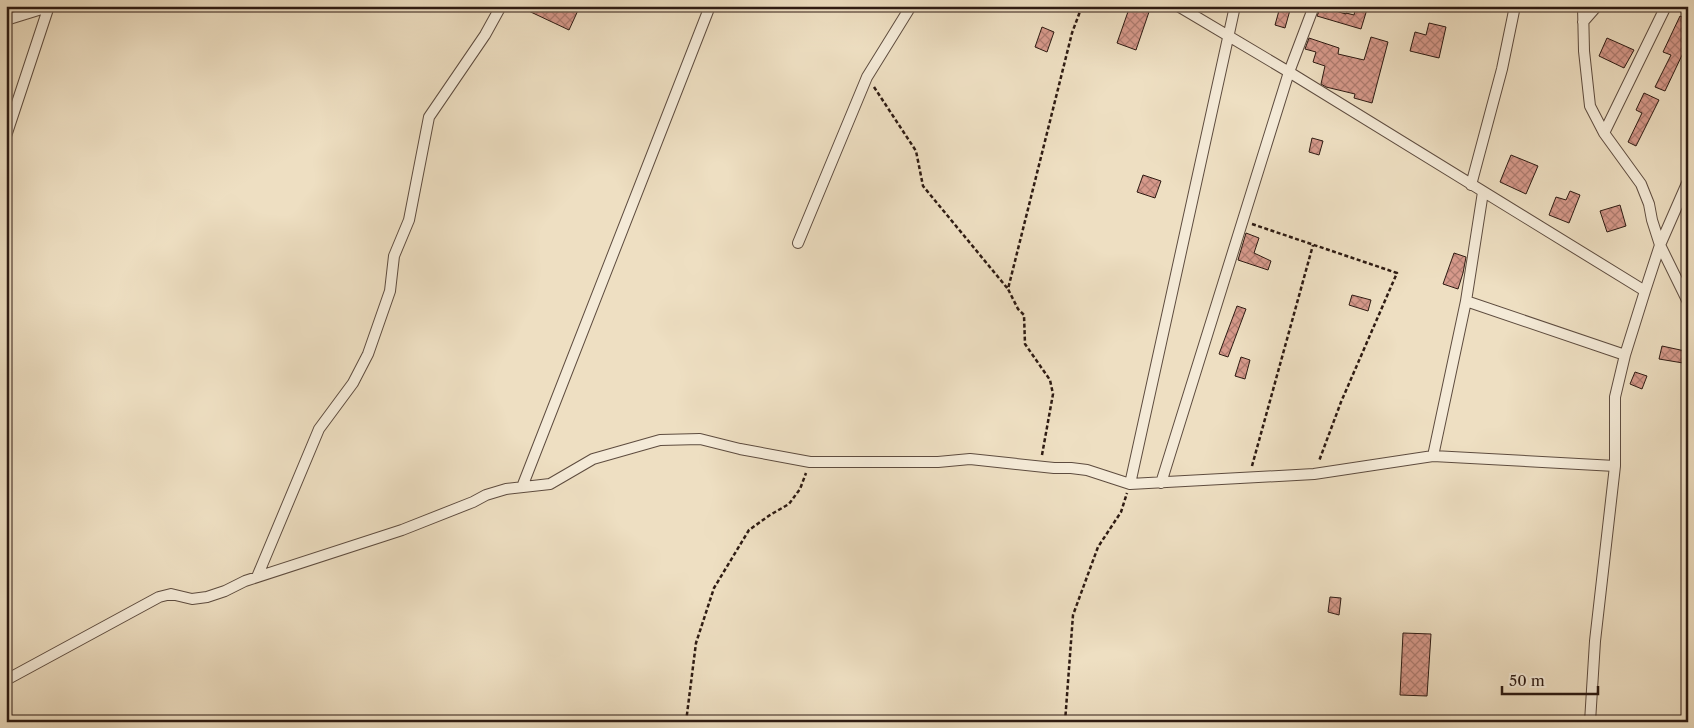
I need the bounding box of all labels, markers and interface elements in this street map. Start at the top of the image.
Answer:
scale bar [1502,663,1598,695]
text: 50 m [1509,671,1545,690]

